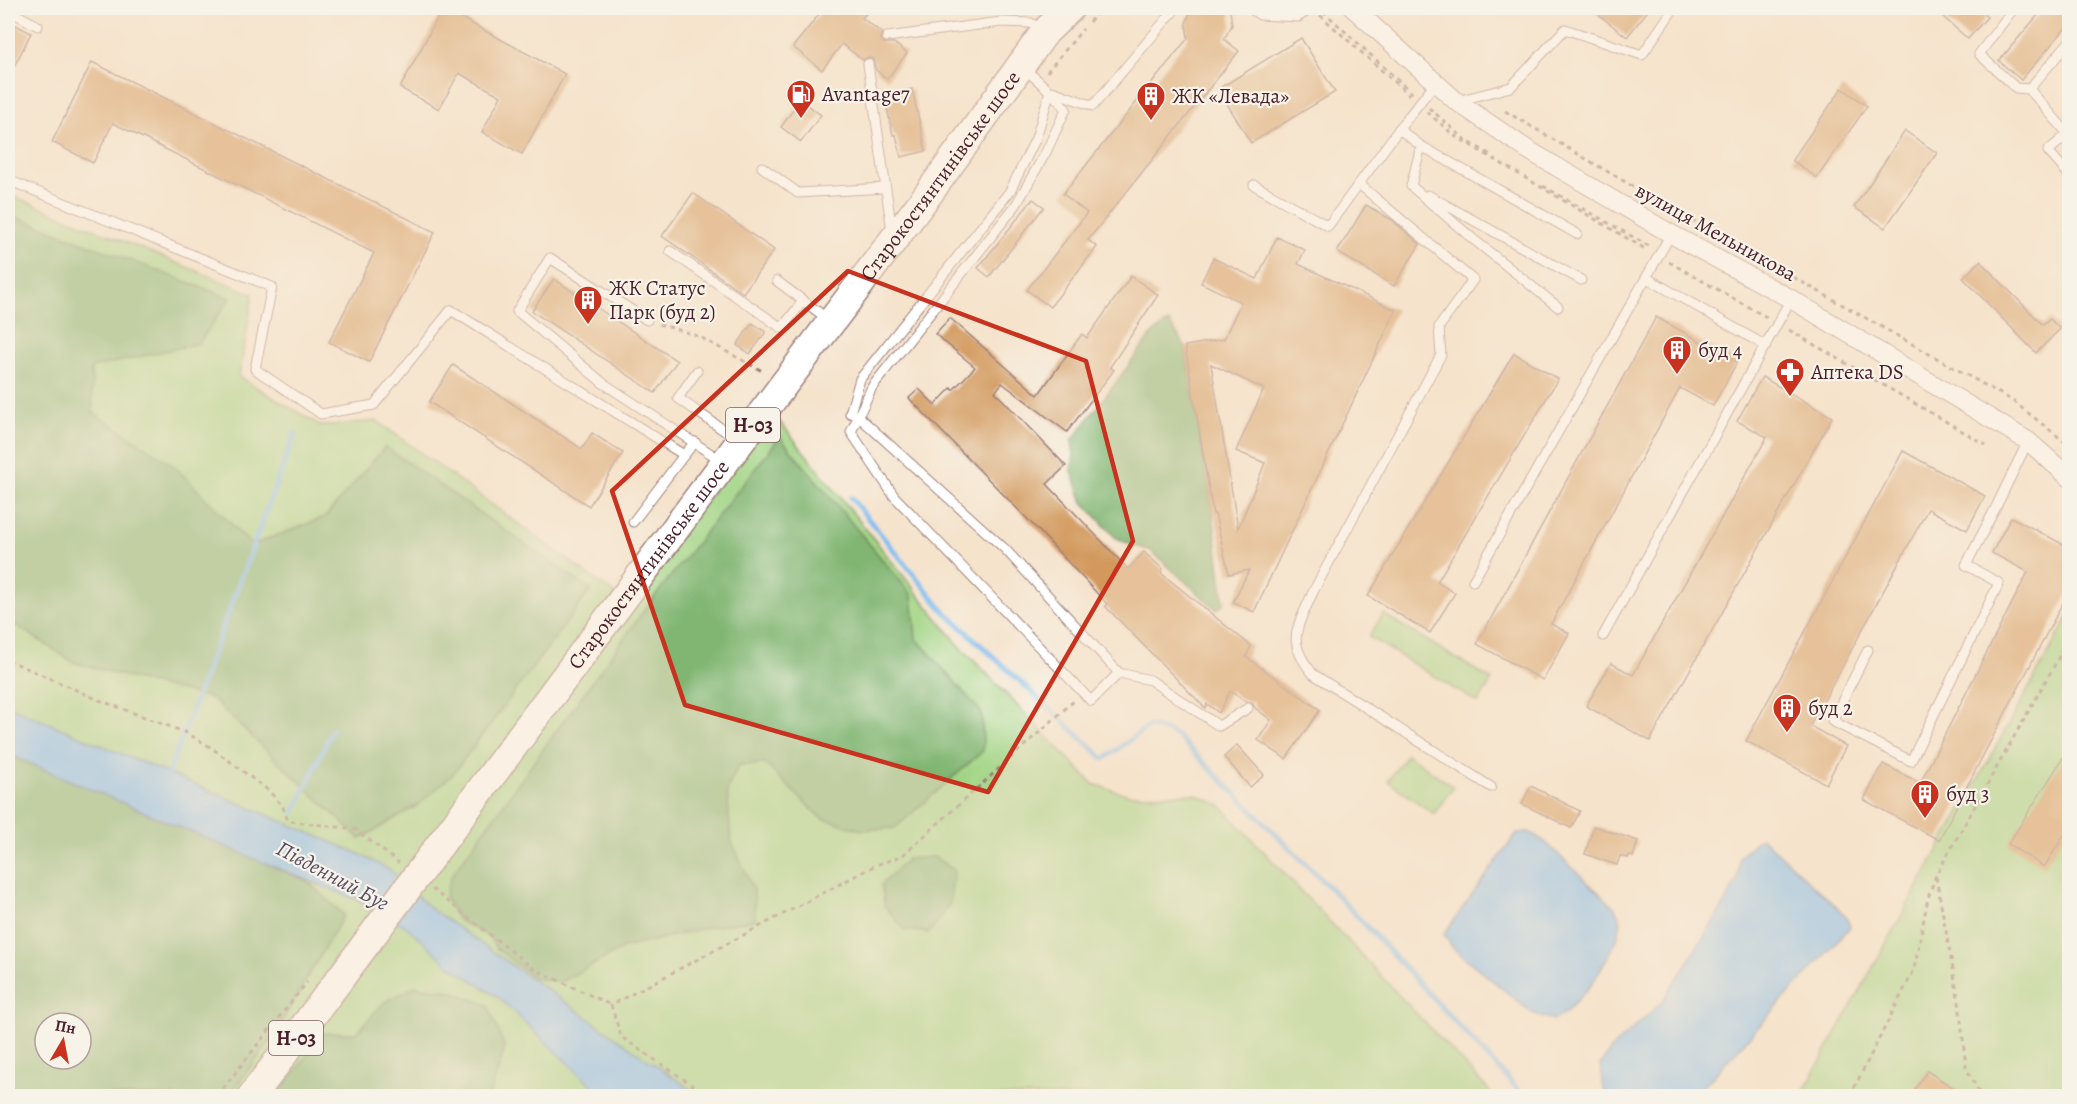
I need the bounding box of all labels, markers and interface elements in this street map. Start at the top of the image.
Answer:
street label: Старокостянтинівське шосе [853,65,1027,286]
fuel station icon: Avantage7 [785,78,817,120]
place label: Avantage7 [821,80,910,108]
building icon: ЖК «Левада» [1135,80,1167,122]
place label: ЖК «Левада» [1172,82,1289,110]
street label: вулиця Мельникова [1630,176,1802,288]
place label: ЖК Статус Парк (буд 2) [609,274,715,326]
building icon: ЖК Статус Парк (буд 2) [572,284,604,326]
building icon: буд 4 [1661,334,1693,376]
place label: буд 4 [1698,336,1742,364]
pharmacy icon: Аптека DS [1774,356,1806,398]
place label: Аптека DS [1810,358,1904,386]
road number: Н-03 [726,408,780,442]
street label: Старокостянтинівське шосе [561,454,736,675]
building icon: буд 2 [1771,692,1803,734]
place label: буд 2 [1808,694,1853,722]
building icon: буд 3 [1909,778,1941,820]
place label: буд 3 [1946,780,1989,808]
water label: Південний Буг [271,834,394,918]
north arrow [33,1011,93,1071]
text: Пн [53,1015,78,1040]
road number: Н-03 [269,1021,323,1055]

